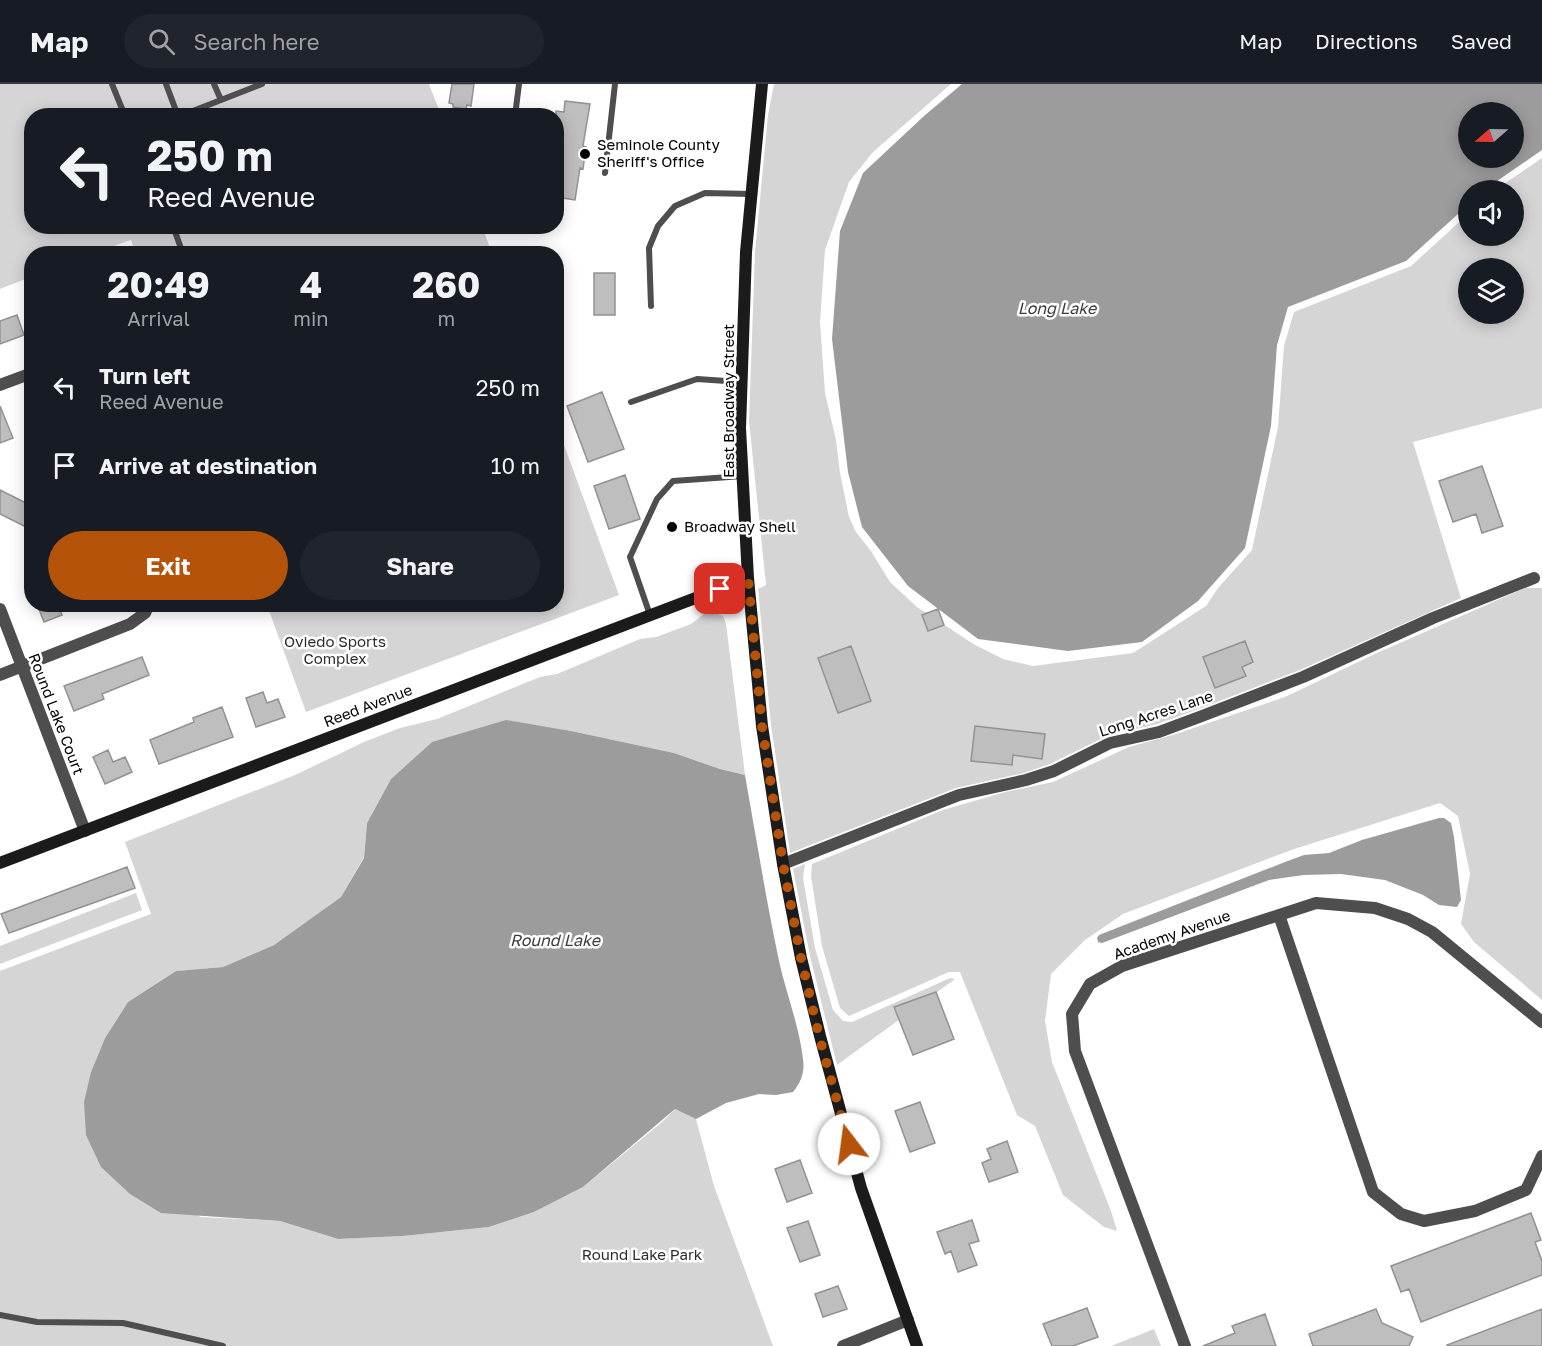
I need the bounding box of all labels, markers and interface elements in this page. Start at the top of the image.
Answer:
search box [124,14,544,68]
text: Map [30,25,88,58]
icon: search [145,25,178,58]
text: Search here [193,28,319,55]
text: Map [1239,28,1282,54]
text: Directions [1315,28,1418,54]
text: Saved [1451,28,1512,54]
north arrow [1458,102,1524,168]
map controls [1458,102,1524,324]
text: 250 m [147,130,273,180]
icon: left [48,132,126,210]
place label: Seminole County Sheriff's Office [597,135,721,170]
marker: Seminole County Sheriff's Office [578,147,592,161]
button: sound [1458,180,1524,246]
text: Reed Avenue [147,181,315,213]
button: layers [1458,258,1524,324]
text: 20:49 [108,263,210,306]
text: 4 [300,263,322,306]
text: 260 [412,263,480,306]
water label: Long Lake [1018,298,1098,318]
text: Arrival [127,306,190,330]
text: min [293,306,329,330]
text: m [437,306,455,330]
street label: East Broadway Street [719,324,737,478]
text: Turn left [99,362,190,389]
icon: left [48,371,81,404]
text: 250 m [476,374,540,401]
text: Reed Avenue [99,389,224,413]
icon: arrive [48,449,81,482]
text: Arrive at destination [99,452,317,479]
text: 10 m [491,452,540,479]
place label: Broadway Shell [684,517,796,535]
marker: Broadway Shell [665,520,679,534]
button: Exit [48,531,288,600]
button: Share [300,531,540,600]
pin [694,563,745,614]
icon: arrive [703,572,736,605]
park label: Oviedo Sports Complex [284,632,386,667]
street label: Round Lake Court [25,650,88,777]
street label: Reed Avenue [321,680,415,730]
street label: Long Acres Lane [1096,686,1215,740]
street label: Academy Avenue [1111,905,1233,963]
water label: Round Lake [510,930,602,950]
position arrow [817,1112,881,1176]
park label: Round Lake Park [582,1245,703,1263]

